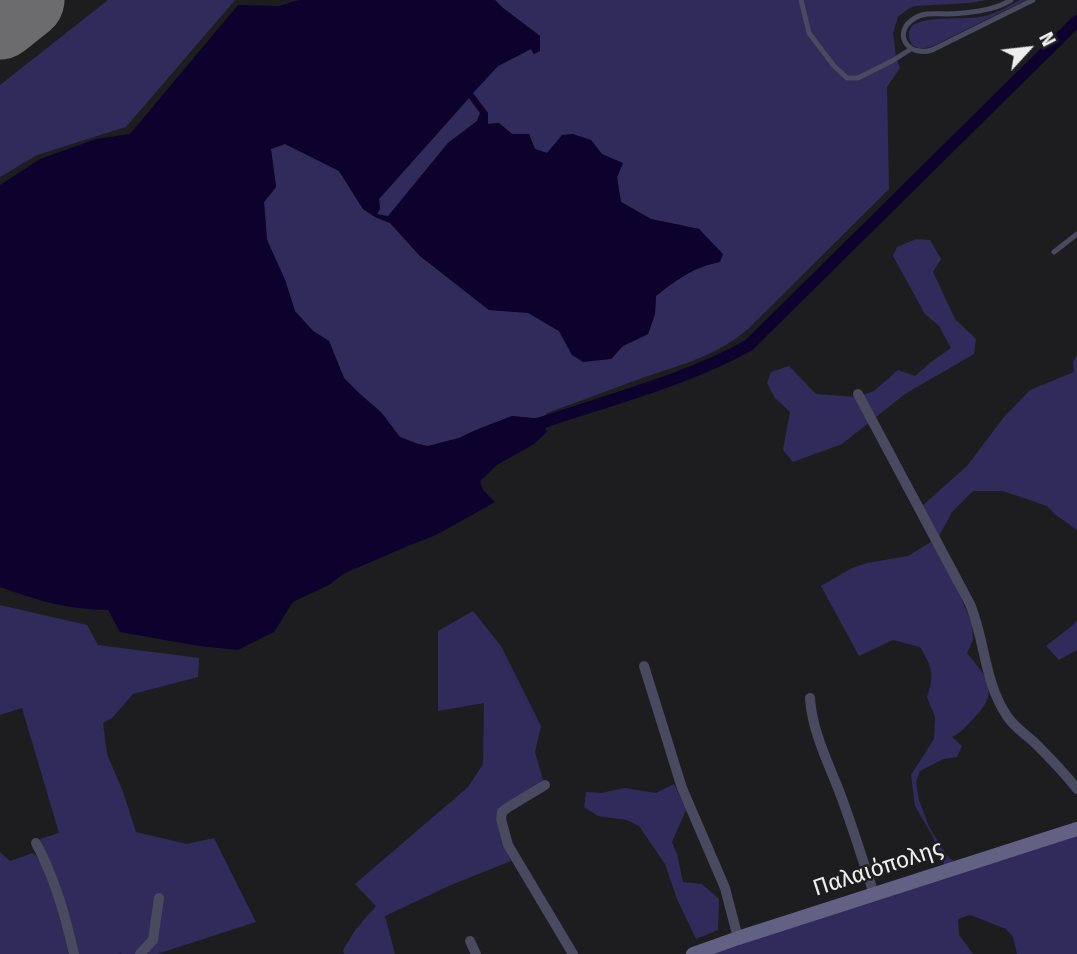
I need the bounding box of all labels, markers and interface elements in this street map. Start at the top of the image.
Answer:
north arrow [993,14,1063,84]
text: N [1034,28,1060,50]
street label: Παλαιόπολης [809,835,947,903]

